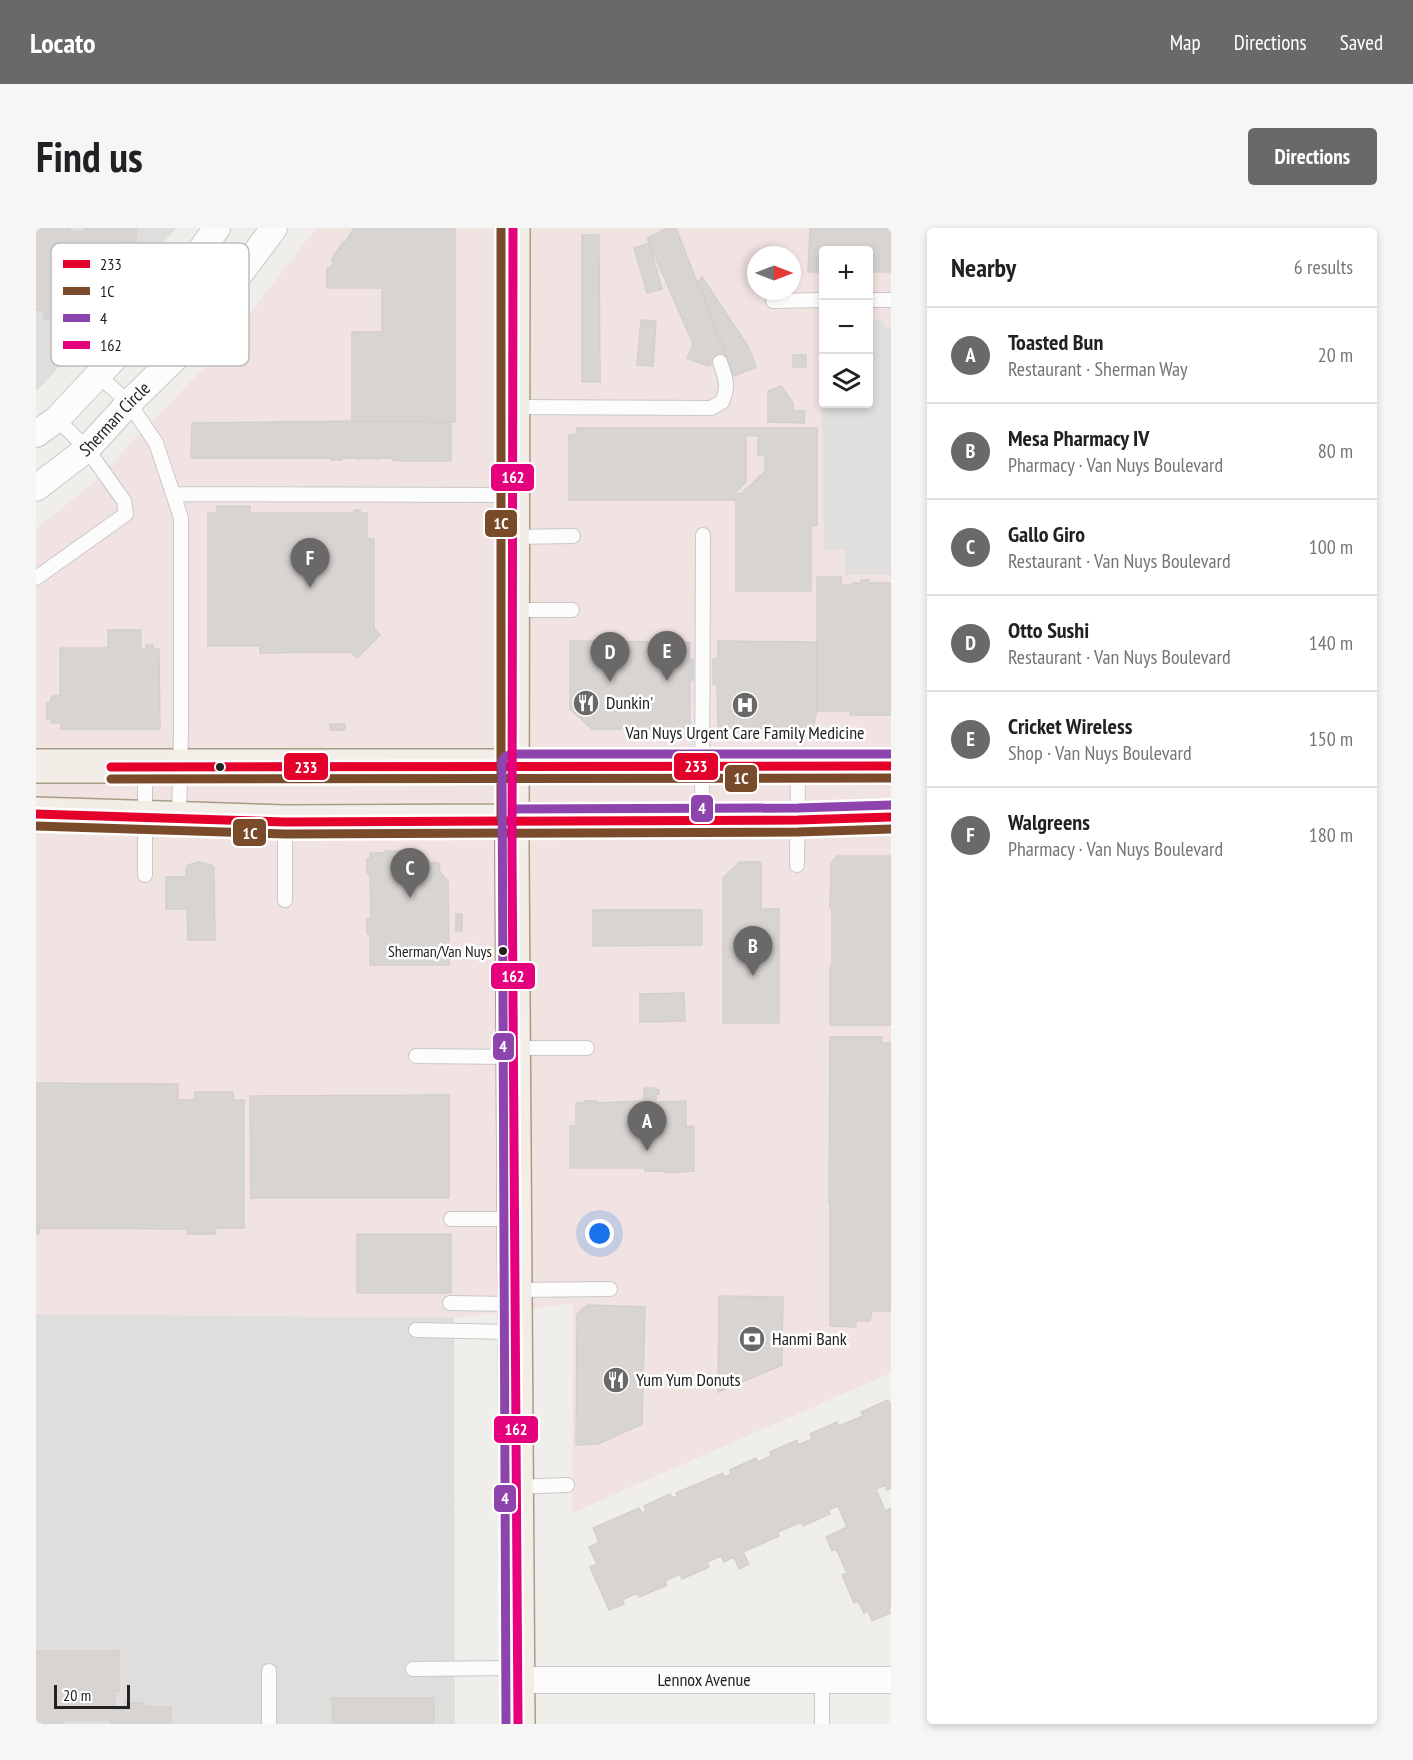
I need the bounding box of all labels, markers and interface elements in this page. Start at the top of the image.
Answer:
text: Locato [30,24,96,61]
text: Map [1170,29,1201,56]
text: Directions [1234,29,1307,56]
text: Saved [1340,29,1383,56]
button: Directions [1248,128,1377,185]
text: Find us [36,129,143,184]
legend [51,243,249,366]
north arrow [747,246,801,300]
map controls [819,246,873,408]
button: + [819,246,873,300]
text: Nearby [951,251,1016,284]
text: 233 [100,254,122,274]
text: 6 results [1294,254,1353,280]
text: 1C [100,281,115,301]
button: − [819,300,873,354]
text: 4 [100,308,107,328]
text: Toasted Bun [1008,328,1103,356]
text: 162 [100,335,122,355]
text: A [965,342,976,368]
text: 20 m [1318,342,1353,368]
button: layers [819,354,873,408]
text: Restaurant · Sherman Way [1008,356,1188,382]
street label: Sherman Circle [75,377,155,461]
text: Mesa Pharmacy IV [1008,424,1149,452]
text: B [966,438,975,464]
text: 80 m [1318,438,1353,464]
text: Pharmacy · Van Nuys Boulevard [1008,452,1223,478]
line badge: 162 [490,463,535,492]
text: 162 [502,467,524,487]
line badge: 1C [484,509,518,538]
text: 1C [494,513,509,533]
text: Gallo Giro [1008,520,1085,548]
text: C [966,534,975,560]
text: 100 m [1309,534,1353,560]
pin: F [290,538,330,588]
text: Restaurant · Van Nuys Boulevard [1008,548,1231,574]
text: Otto Sushi [1008,616,1089,644]
text: D [965,630,976,656]
text: 140 m [1309,630,1353,656]
pin: D [590,632,630,682]
pin: E [648,632,686,681]
text: Restaurant · Van Nuys Boulevard [1008,644,1231,670]
restaurant icon: Dunkin' [571,688,601,718]
hospital icon: Van Nuys Urgent Care Family Medicine [730,690,760,720]
place label: Dunkin' [606,691,653,714]
text: Cricket Wireless [1008,712,1132,740]
place label: Van Nuys Urgent Care Family Medicine [624,721,865,744]
text: E [966,726,975,752]
text: 150 m [1309,726,1353,752]
text: Shop · Van Nuys Boulevard [1008,740,1192,766]
line badge: 233 [283,752,329,781]
line badge: 233 [673,752,719,781]
text: 233 [685,756,707,776]
text: 233 [295,757,317,777]
unlabelled marker [214,761,226,773]
line badge: 1C [724,764,758,793]
text: 1C [734,768,749,788]
line badge: 4 [690,794,714,823]
text: 4 [698,798,706,818]
text: Walgreens [1008,808,1090,836]
line badge: 1C [232,818,267,847]
text: F [966,822,975,848]
text: 180 m [1309,822,1353,848]
text: 1C [243,823,258,843]
text: Pharmacy · Van Nuys Boulevard [1008,836,1223,862]
pin: C [390,848,430,898]
pin: B [734,926,772,976]
place label: Sherman/Van Nuys [388,941,492,961]
marker: Sherman/Van Nuys [497,945,509,957]
line badge: 162 [490,962,536,990]
text: 162 [502,966,524,986]
line badge: 4 [492,1032,515,1061]
text: 4 [499,1036,507,1056]
pin: A [628,1102,666,1151]
your location [585,1219,614,1248]
bank icon: Hanmi Bank [737,1324,767,1354]
place label: Hanmi Bank [772,1327,847,1350]
restaurant icon: Yum Yum Donuts [601,1365,631,1395]
place label: Yum Yum Donuts [636,1368,741,1391]
line badge: 162 [493,1415,539,1444]
text: 162 [505,1419,527,1439]
line badge: 4 [493,1484,517,1513]
text: 4 [501,1488,509,1508]
street label: Lennox Avenue [657,1668,751,1691]
scale bar [54,1682,130,1710]
text: 20 m [63,1685,91,1705]

